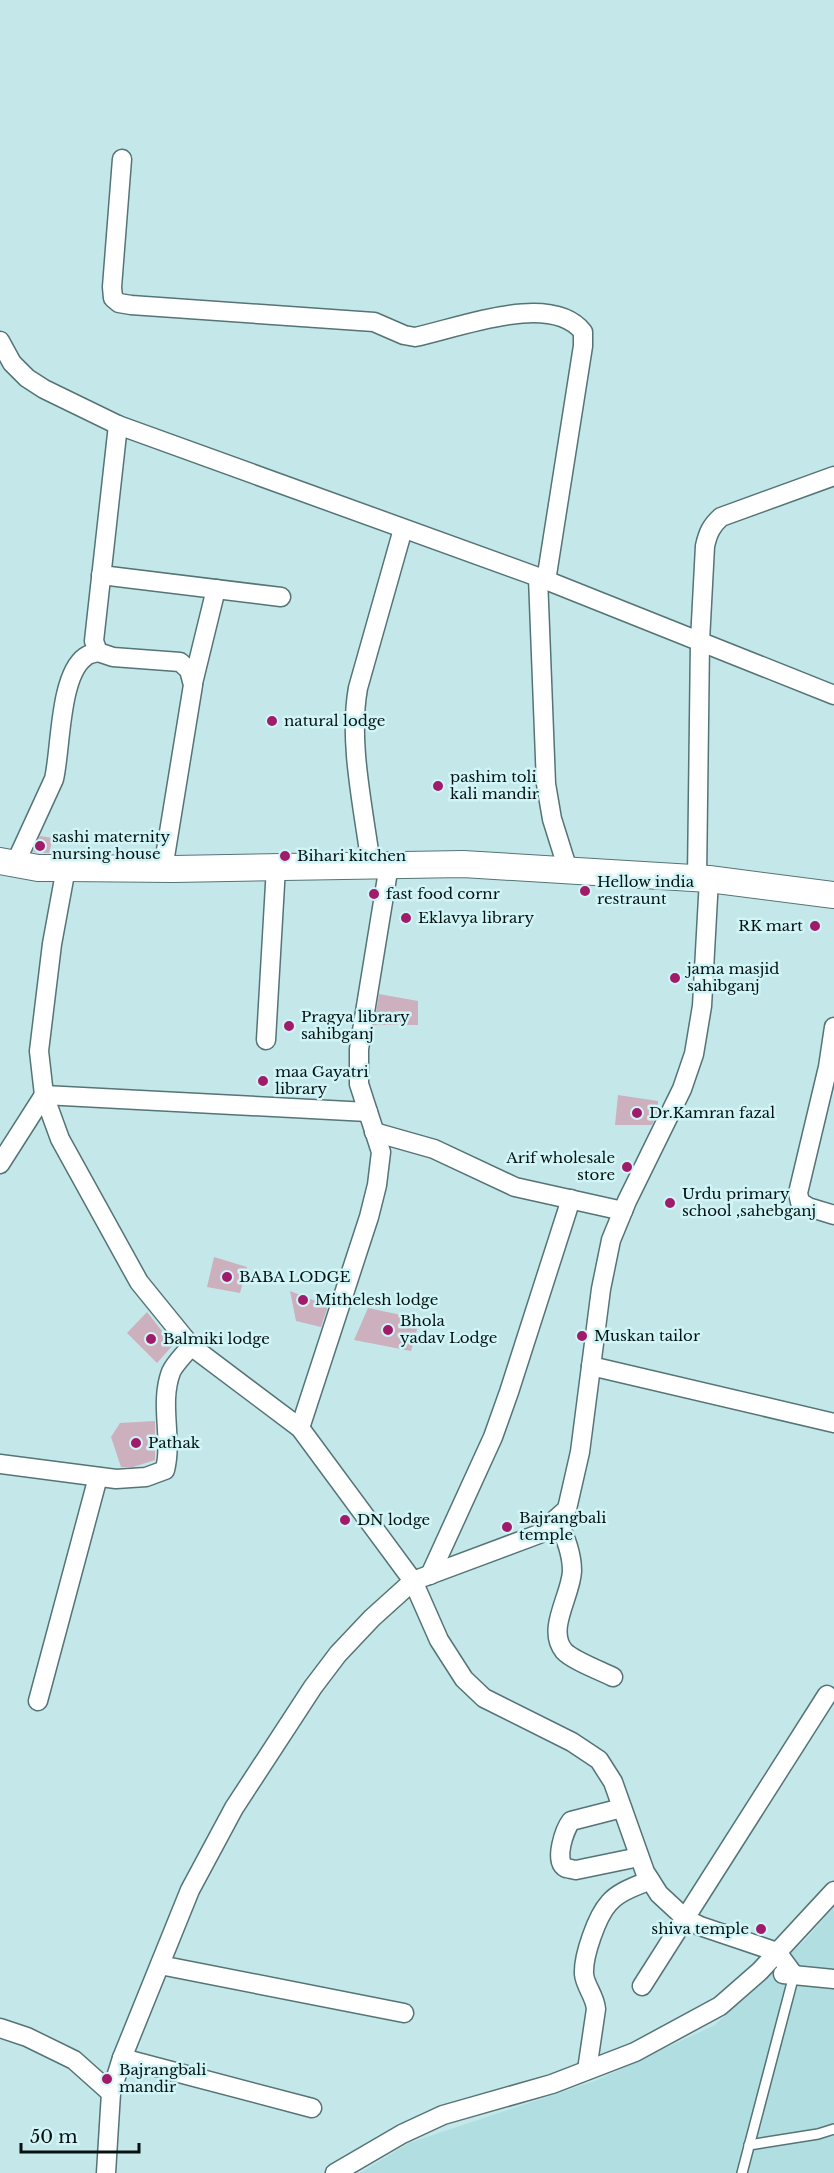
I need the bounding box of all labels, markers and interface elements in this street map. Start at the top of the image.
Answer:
place label: natural lodge [284,711,385,730]
marker: natural lodge [265,714,279,728]
place label: pashim toli kali mandir [450,767,540,803]
marker: pashim toli kali mandir [431,779,445,793]
place label: sashi maternity nursing house [52,827,171,863]
marker: sashi maternity nursing house [33,839,47,853]
place label: Bihari kitchen [297,846,406,865]
marker: Bihari kitchen [278,849,292,863]
place label: Hellow india restraunt [597,872,695,908]
place label: fast food cornr [386,884,501,903]
marker: Hellow india restraunt [578,884,592,898]
marker: fast food cornr [367,887,381,901]
place label: Eklavya library [418,908,534,927]
marker: Eklavya library [399,911,413,925]
place label: RK mart [738,916,803,935]
marker: RK mart [808,919,822,933]
place label: jama masjid sahibganj [684,959,779,995]
marker: jama masjid sahibganj [668,971,682,985]
place label: Pragya library sahibganj [301,1007,410,1043]
marker: Pragya library sahibganj [282,1019,296,1033]
place label: maa Gayatri library [275,1062,369,1098]
marker: maa Gayatri library [256,1074,270,1088]
place label: Dr.Kamran fazal [649,1103,775,1122]
marker: Dr.Kamran fazal [630,1106,644,1120]
place label: Arif wholesale store [505,1148,615,1184]
marker: Arif wholesale store [620,1160,634,1174]
place label: Urdu primary school ,sahebganj [682,1184,816,1220]
marker: Urdu primary school ,sahebganj [663,1196,677,1210]
place label: BABA LODGE [239,1267,351,1286]
marker: BABA LODGE [220,1270,234,1284]
place label: Mithelesh lodge [315,1290,438,1309]
marker: Mithelesh lodge [296,1293,310,1307]
place label: Bhola yadav Lodge [400,1311,497,1347]
marker: Bhola yadav Lodge [381,1323,395,1337]
place label: Muskan tailor [594,1326,701,1345]
place label: Balmiki lodge [163,1329,270,1348]
marker: Muskan tailor [575,1329,589,1343]
marker: Balmiki lodge [144,1332,158,1346]
place label: Pathak [148,1433,201,1452]
marker: Pathak [129,1436,143,1450]
place label: Bajrangbali temple [519,1508,606,1544]
place label: DN lodge [357,1510,430,1529]
marker: DN lodge [338,1513,352,1527]
marker: Bajrangbali temple [500,1520,514,1534]
place label: shiva temple [651,1919,749,1938]
marker: shiva temple [754,1922,768,1936]
place label: Bajrangbali mandir [119,2060,206,2096]
marker: Bajrangbali mandir [100,2072,114,2086]
scale bar [21,2116,140,2154]
text: 50 m [30,2126,78,2148]

